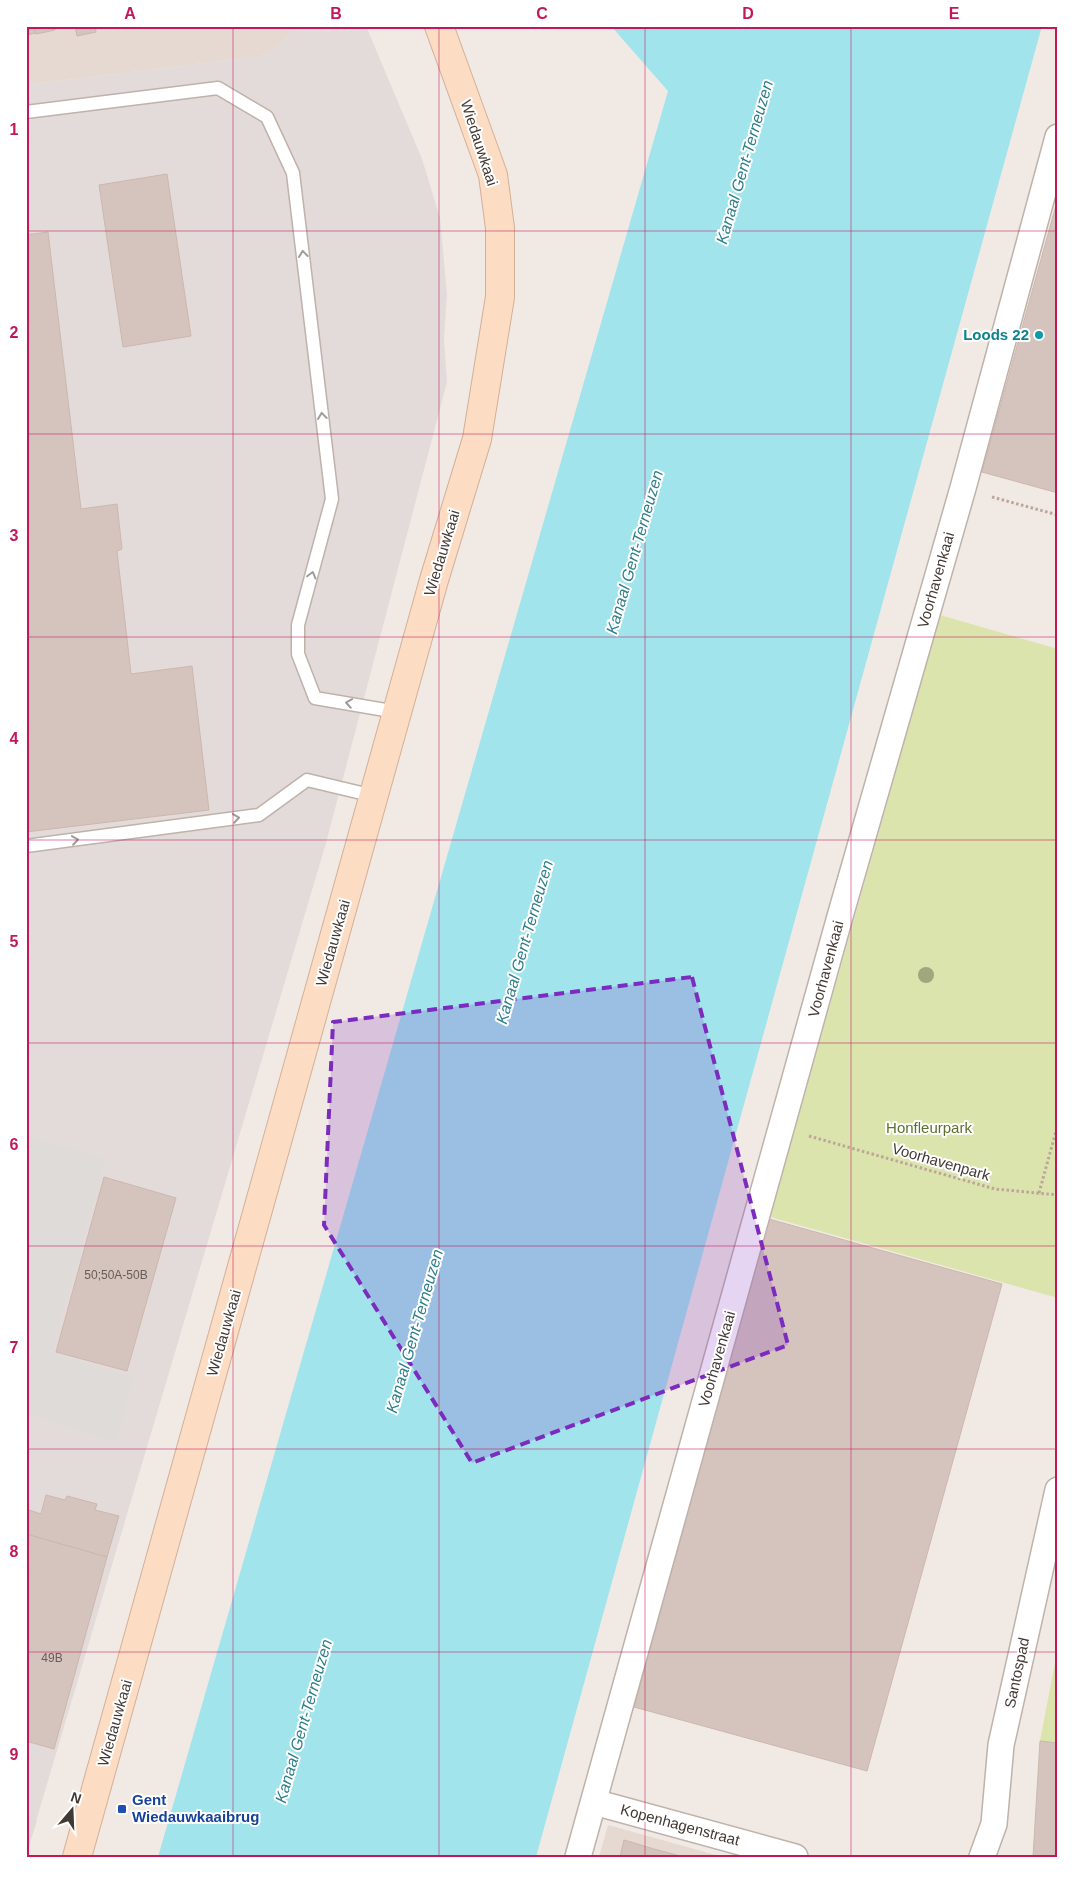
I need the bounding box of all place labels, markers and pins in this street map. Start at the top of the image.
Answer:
place label: Loods 22 [963,326,1029,343]
marker: Loods 22 [1033,329,1045,341]
place label: Gent Wiedauwkaaibrug [132,1791,259,1825]
marker: Gent Wiedauwkaaibrug [116,1803,128,1815]

